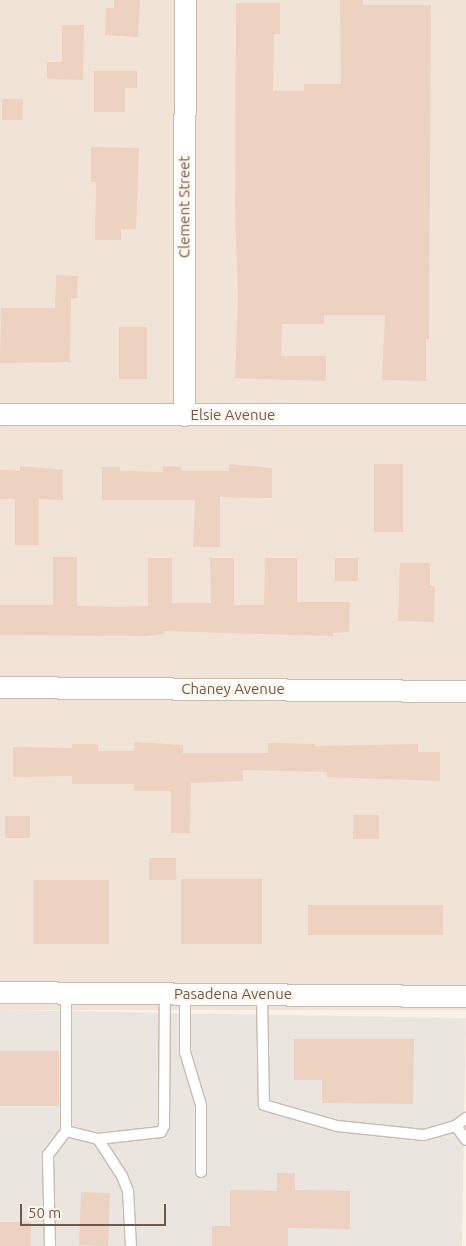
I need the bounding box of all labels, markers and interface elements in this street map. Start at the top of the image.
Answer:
street label: Clement Street [175,156,193,258]
street label: Elsie Avenue [191,406,275,424]
street label: Chaney Avenue [181,680,285,698]
street label: Pasadena Avenue [174,985,292,1003]
scale bar [22,1194,169,1226]
text: 50 m [28,1204,61,1221]

